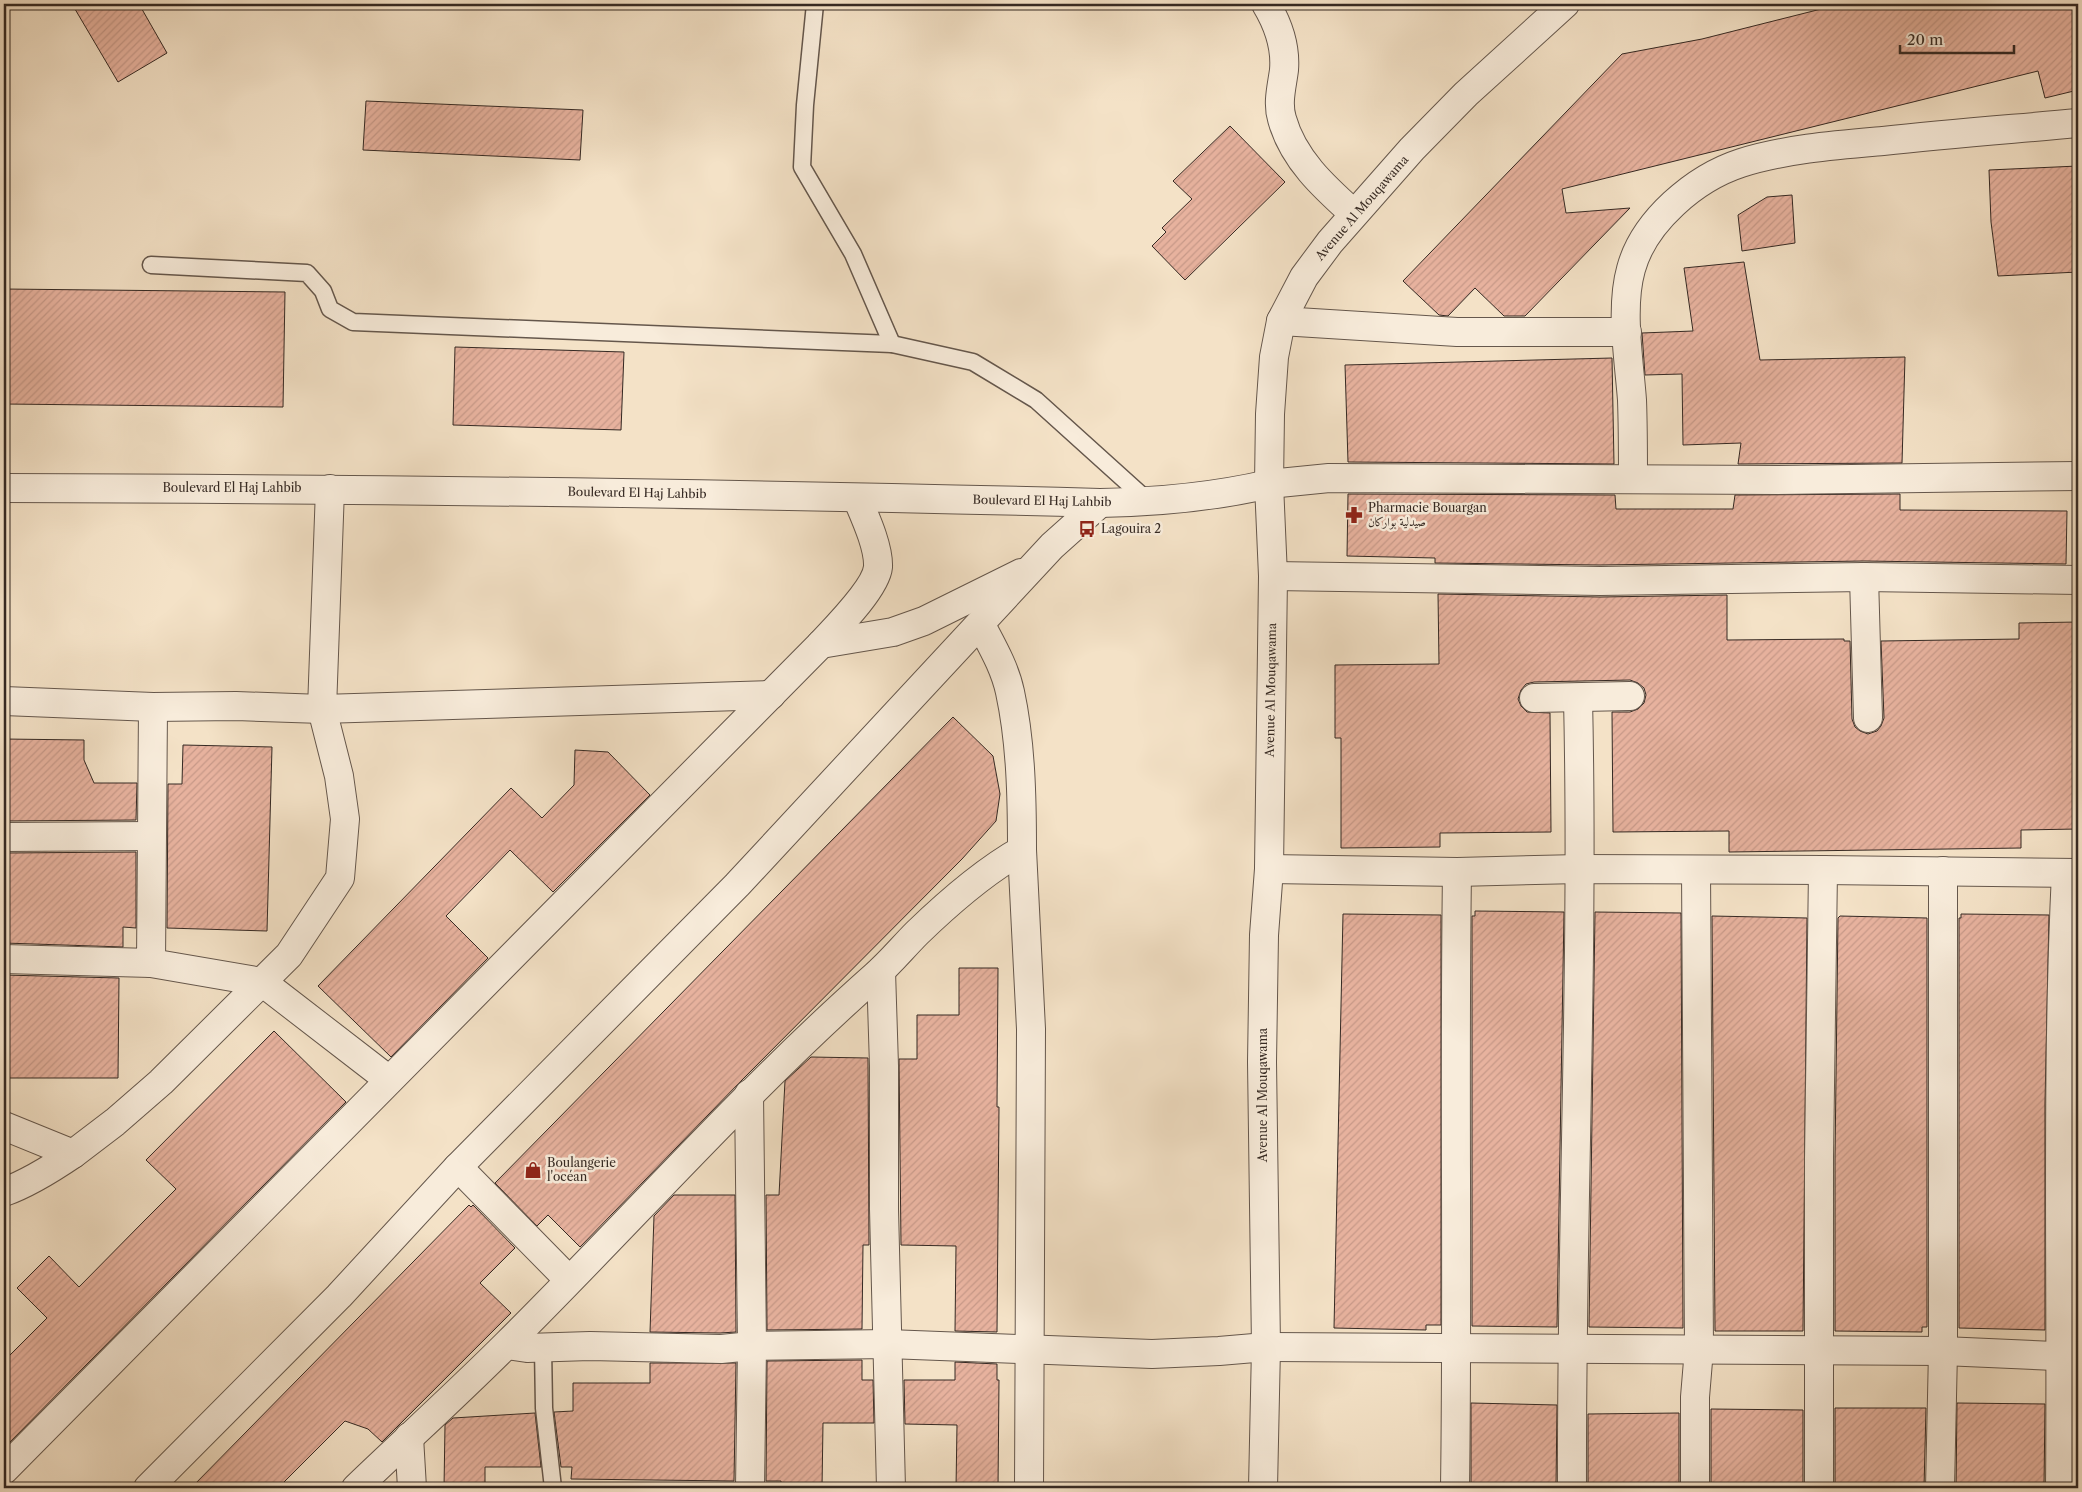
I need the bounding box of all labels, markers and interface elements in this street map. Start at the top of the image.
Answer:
scale bar [1900,22,2013,54]
text: 20 m [1907,30,1943,49]
street label: Avenue Al Mouqawama [1311,152,1412,264]
street label: Boulevard El Haj Lahbib [162,480,302,495]
street label: Boulevard El Haj Lahbib [567,484,707,501]
street label: Boulevard El Haj Lahbib [972,492,1112,509]
place label: Pharmacie Bouargan صيدلية بواركان [1368,500,1487,530]
pharmacy icon: Pharmacie Bouargan صيدلية بواركان [1344,505,1364,525]
bus stop icon: Lagouira 2 [1077,519,1097,539]
place label: Lagouira 2 [1101,521,1161,536]
street label: Avenue Al Mouqawama [1262,622,1279,758]
street label: Avenue Al Mouqawama [1255,1027,1270,1163]
place label: Boulangerie l'océan [547,1155,616,1184]
shop icon: Boulangerie l'océan [523,1160,543,1180]

